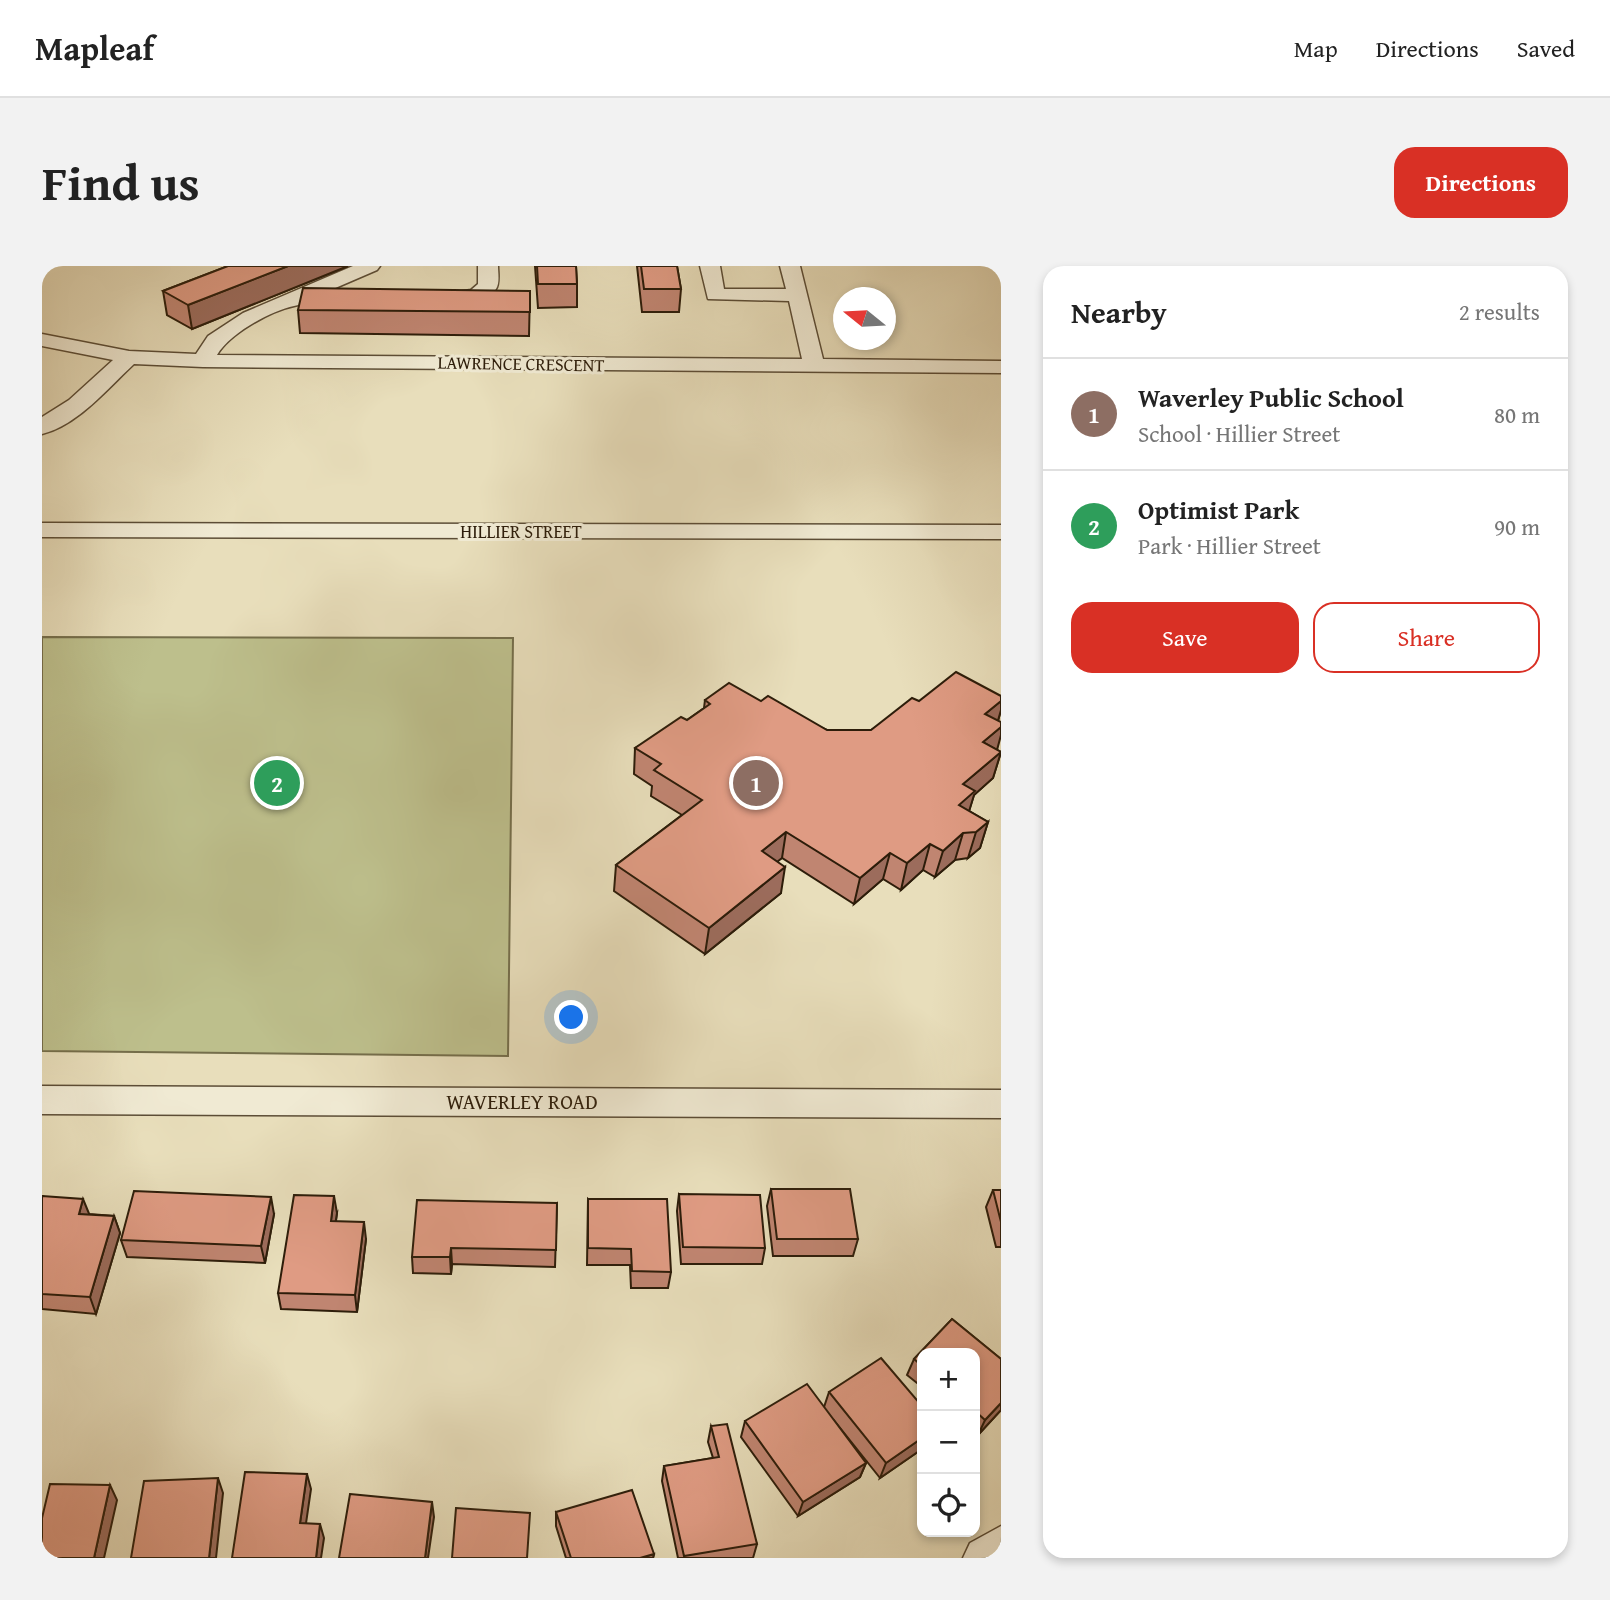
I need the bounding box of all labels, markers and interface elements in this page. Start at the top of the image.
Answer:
text: Mapleaf [35,24,154,72]
text: Map [1294,31,1338,66]
text: Directions [1376,31,1479,66]
text: Saved [1517,31,1575,66]
text: Find us [42,146,200,218]
button: Directions [1394,147,1568,218]
north arrow [833,287,896,350]
text: Nearby [1071,290,1167,334]
text: 2 results [1459,295,1540,328]
street label: LAWRENCE CRESCENT [437,349,605,378]
text: Waverley Public School [1138,378,1404,417]
text: 1 [1088,398,1100,431]
text: 80 m [1494,398,1540,431]
text: School · Hillier Street [1138,417,1341,450]
text: Optimist Park [1138,490,1299,529]
text: 2 [1088,510,1100,543]
text: 90 m [1494,510,1540,543]
street label: HILLIER STREET [460,518,582,545]
text: Park · Hillier Street [1138,529,1321,562]
button: Save [1071,602,1299,673]
button: Share [1313,602,1540,673]
pin: 2 [254,757,300,809]
pin: 1 [733,757,779,809]
your location [554,1000,588,1034]
street label: WAVERLEY ROAD [446,1086,598,1117]
map controls [917,1348,980,1537]
button: + [917,1348,980,1411]
button: − [917,1411,980,1474]
button: locate [917,1474,980,1537]

